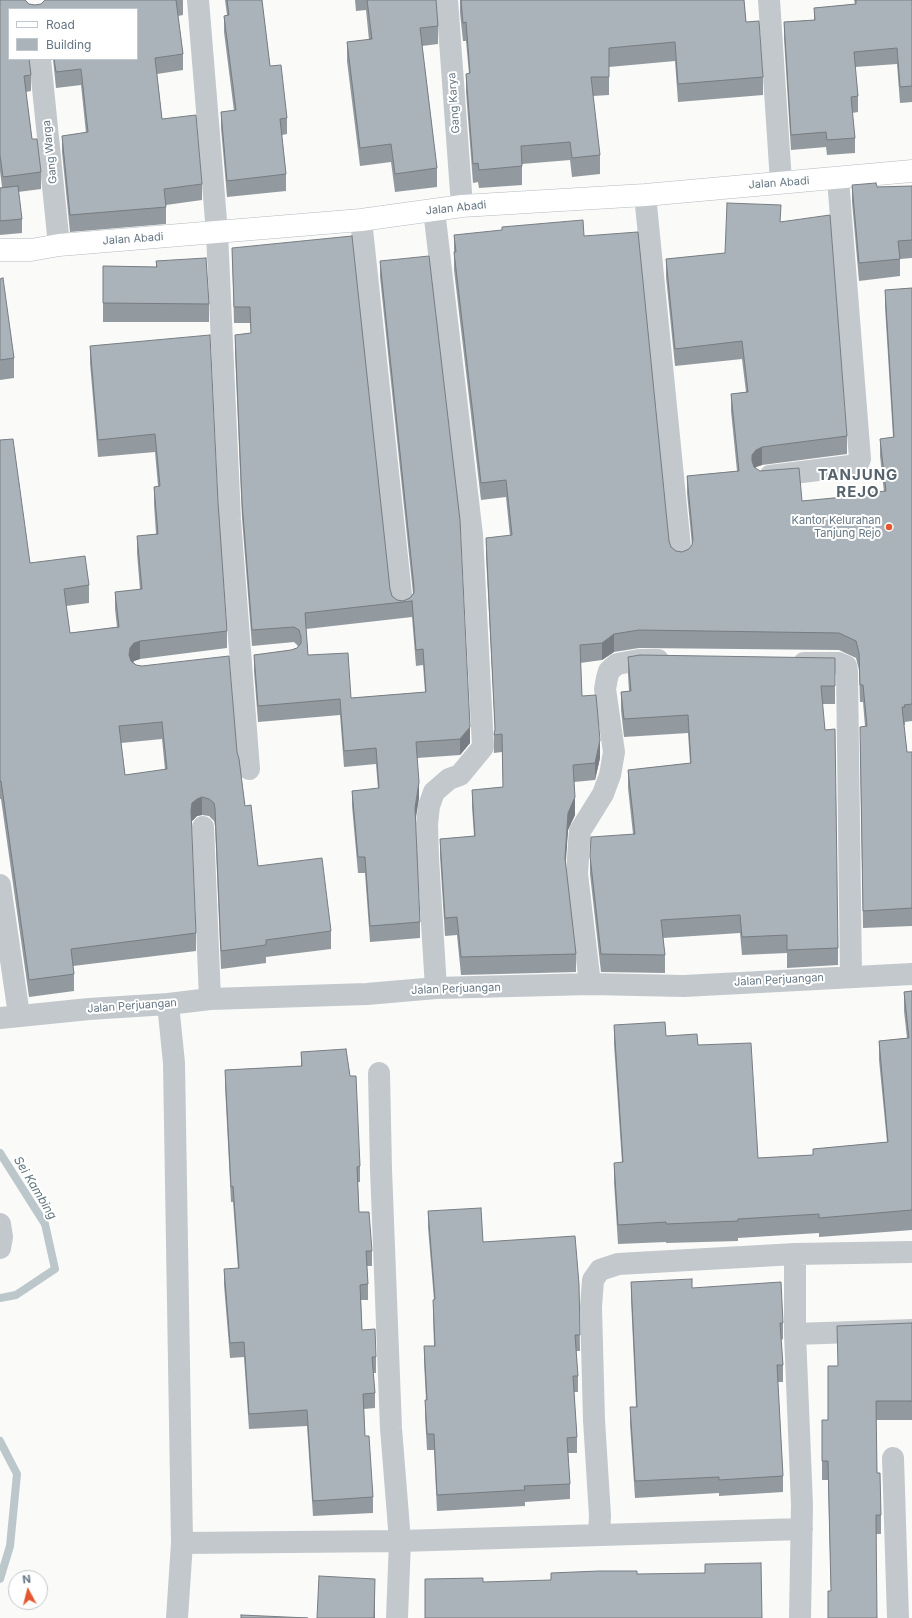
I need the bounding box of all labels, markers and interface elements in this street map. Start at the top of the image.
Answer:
legend [8,8,138,60]
text: Road [46,17,75,32]
text: Building [46,37,91,52]
street label: Gang Karya [445,72,463,134]
street label: Gang Warga [40,119,60,185]
street label: Jalan Abadi [748,174,810,192]
street label: Jalan Abadi [425,198,487,218]
street label: Jalan Abadi [102,230,164,248]
district label: TANJUNG REJO [818,466,898,501]
place label: Kantor Kelurahan Tanjung Rejo [792,514,881,540]
marker: Kantor Kelurahan Tanjung Rejo [884,522,894,532]
street label: Jalan Perjuangan [734,971,824,989]
street label: Jalan Perjuangan [411,981,501,997]
street label: Jalan Perjuangan [87,996,177,1016]
water label: Sei Kambing [11,1154,59,1222]
north arrow [8,1570,48,1610]
text: N [22,1572,32,1587]

